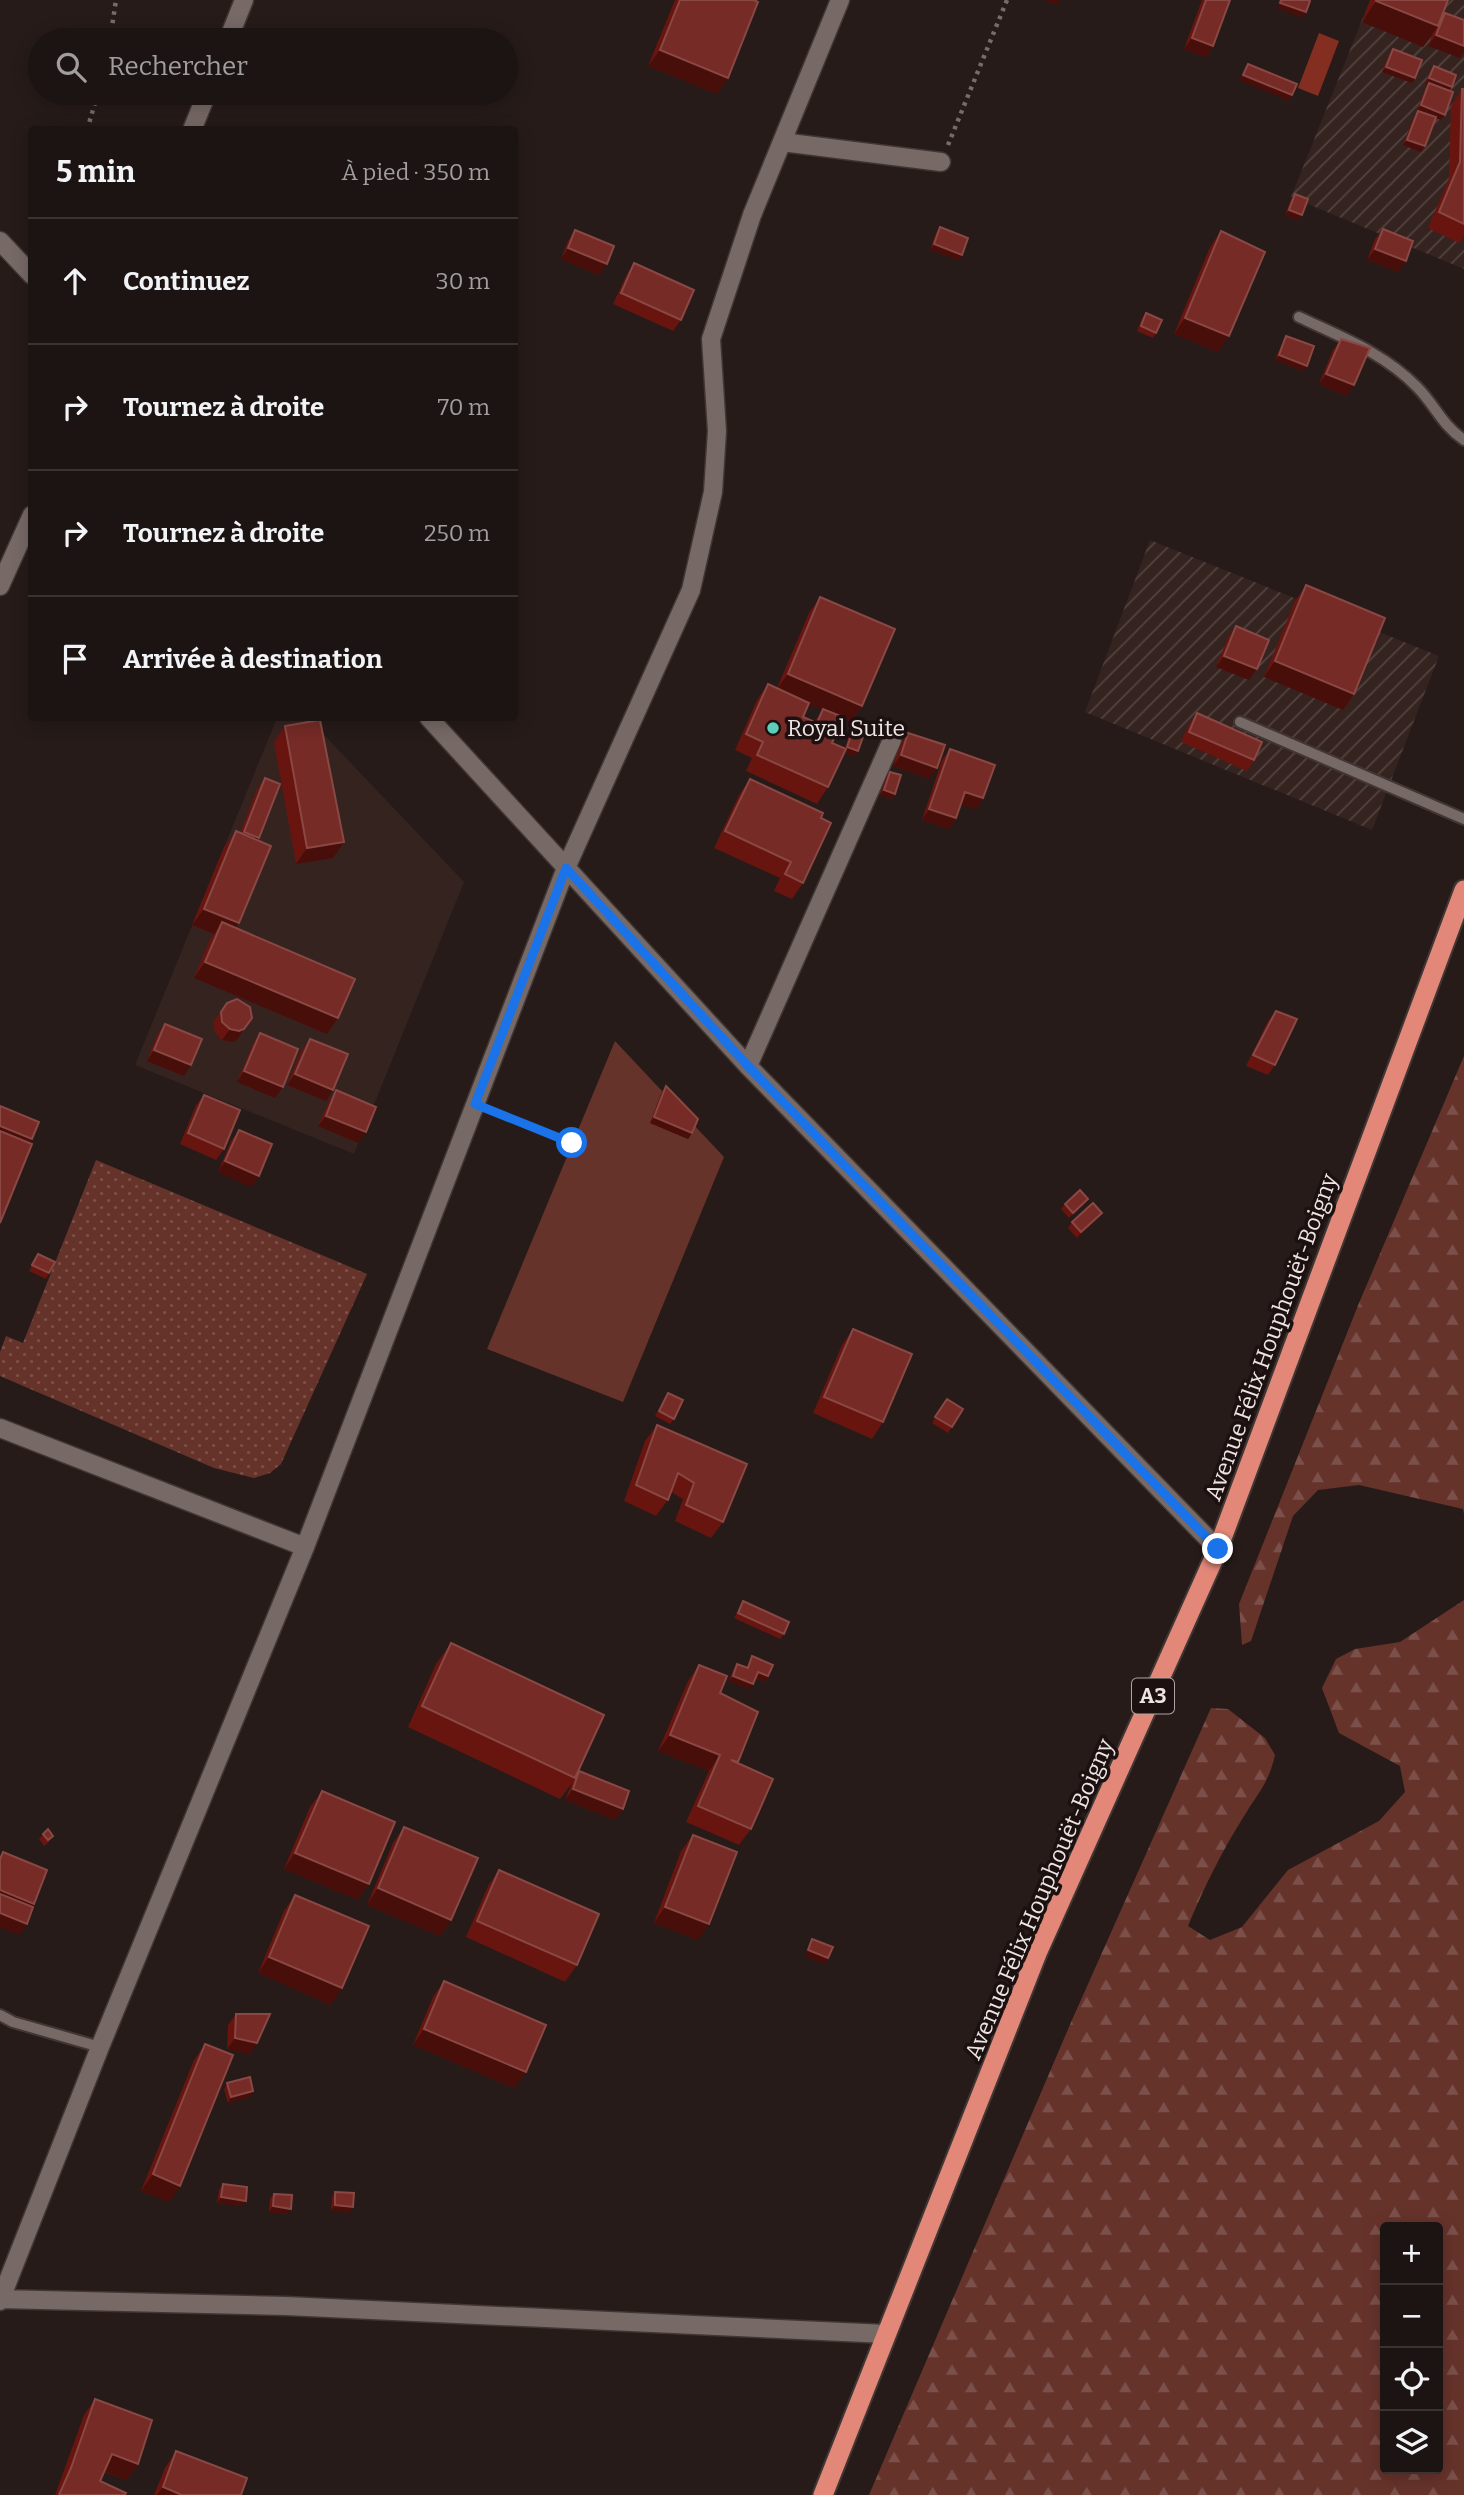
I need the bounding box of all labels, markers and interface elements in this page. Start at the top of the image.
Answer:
search box [28,28,518,105]
icon: search [52,48,90,86]
text: Rechercher [108,51,248,82]
text: 5 min [56,154,135,190]
text: À pied · 350 m [342,158,490,186]
icon: ahead [56,262,94,300]
text: Continuez [123,266,250,297]
text: 30 m [436,267,490,295]
icon: right [56,388,94,426]
text: Tournez à droite [123,392,324,423]
text: 70 m [438,393,490,421]
icon: right [56,514,94,552]
text: Tournez à droite [123,518,324,549]
text: 250 m [424,519,490,547]
icon: arrive [56,640,94,678]
text: Arrivée à destination [123,644,382,675]
place label: Royal Suite [787,714,905,742]
marker: Royal Suite [765,720,781,736]
route start [556,1127,587,1158]
street label: Avenue Félix Houphouët-Boigny [1199,1169,1344,1504]
route end [1202,1533,1233,1564]
road number: A3 [1132,1678,1174,1714]
street label: Avenue Félix Houphouët-Boigny [959,1734,1120,2064]
map controls [1380,2222,1443,2474]
button: + [1380,2222,1443,2285]
button: − [1380,2285,1443,2348]
button: locate [1380,2348,1443,2411]
button: layers [1380,2411,1443,2474]

